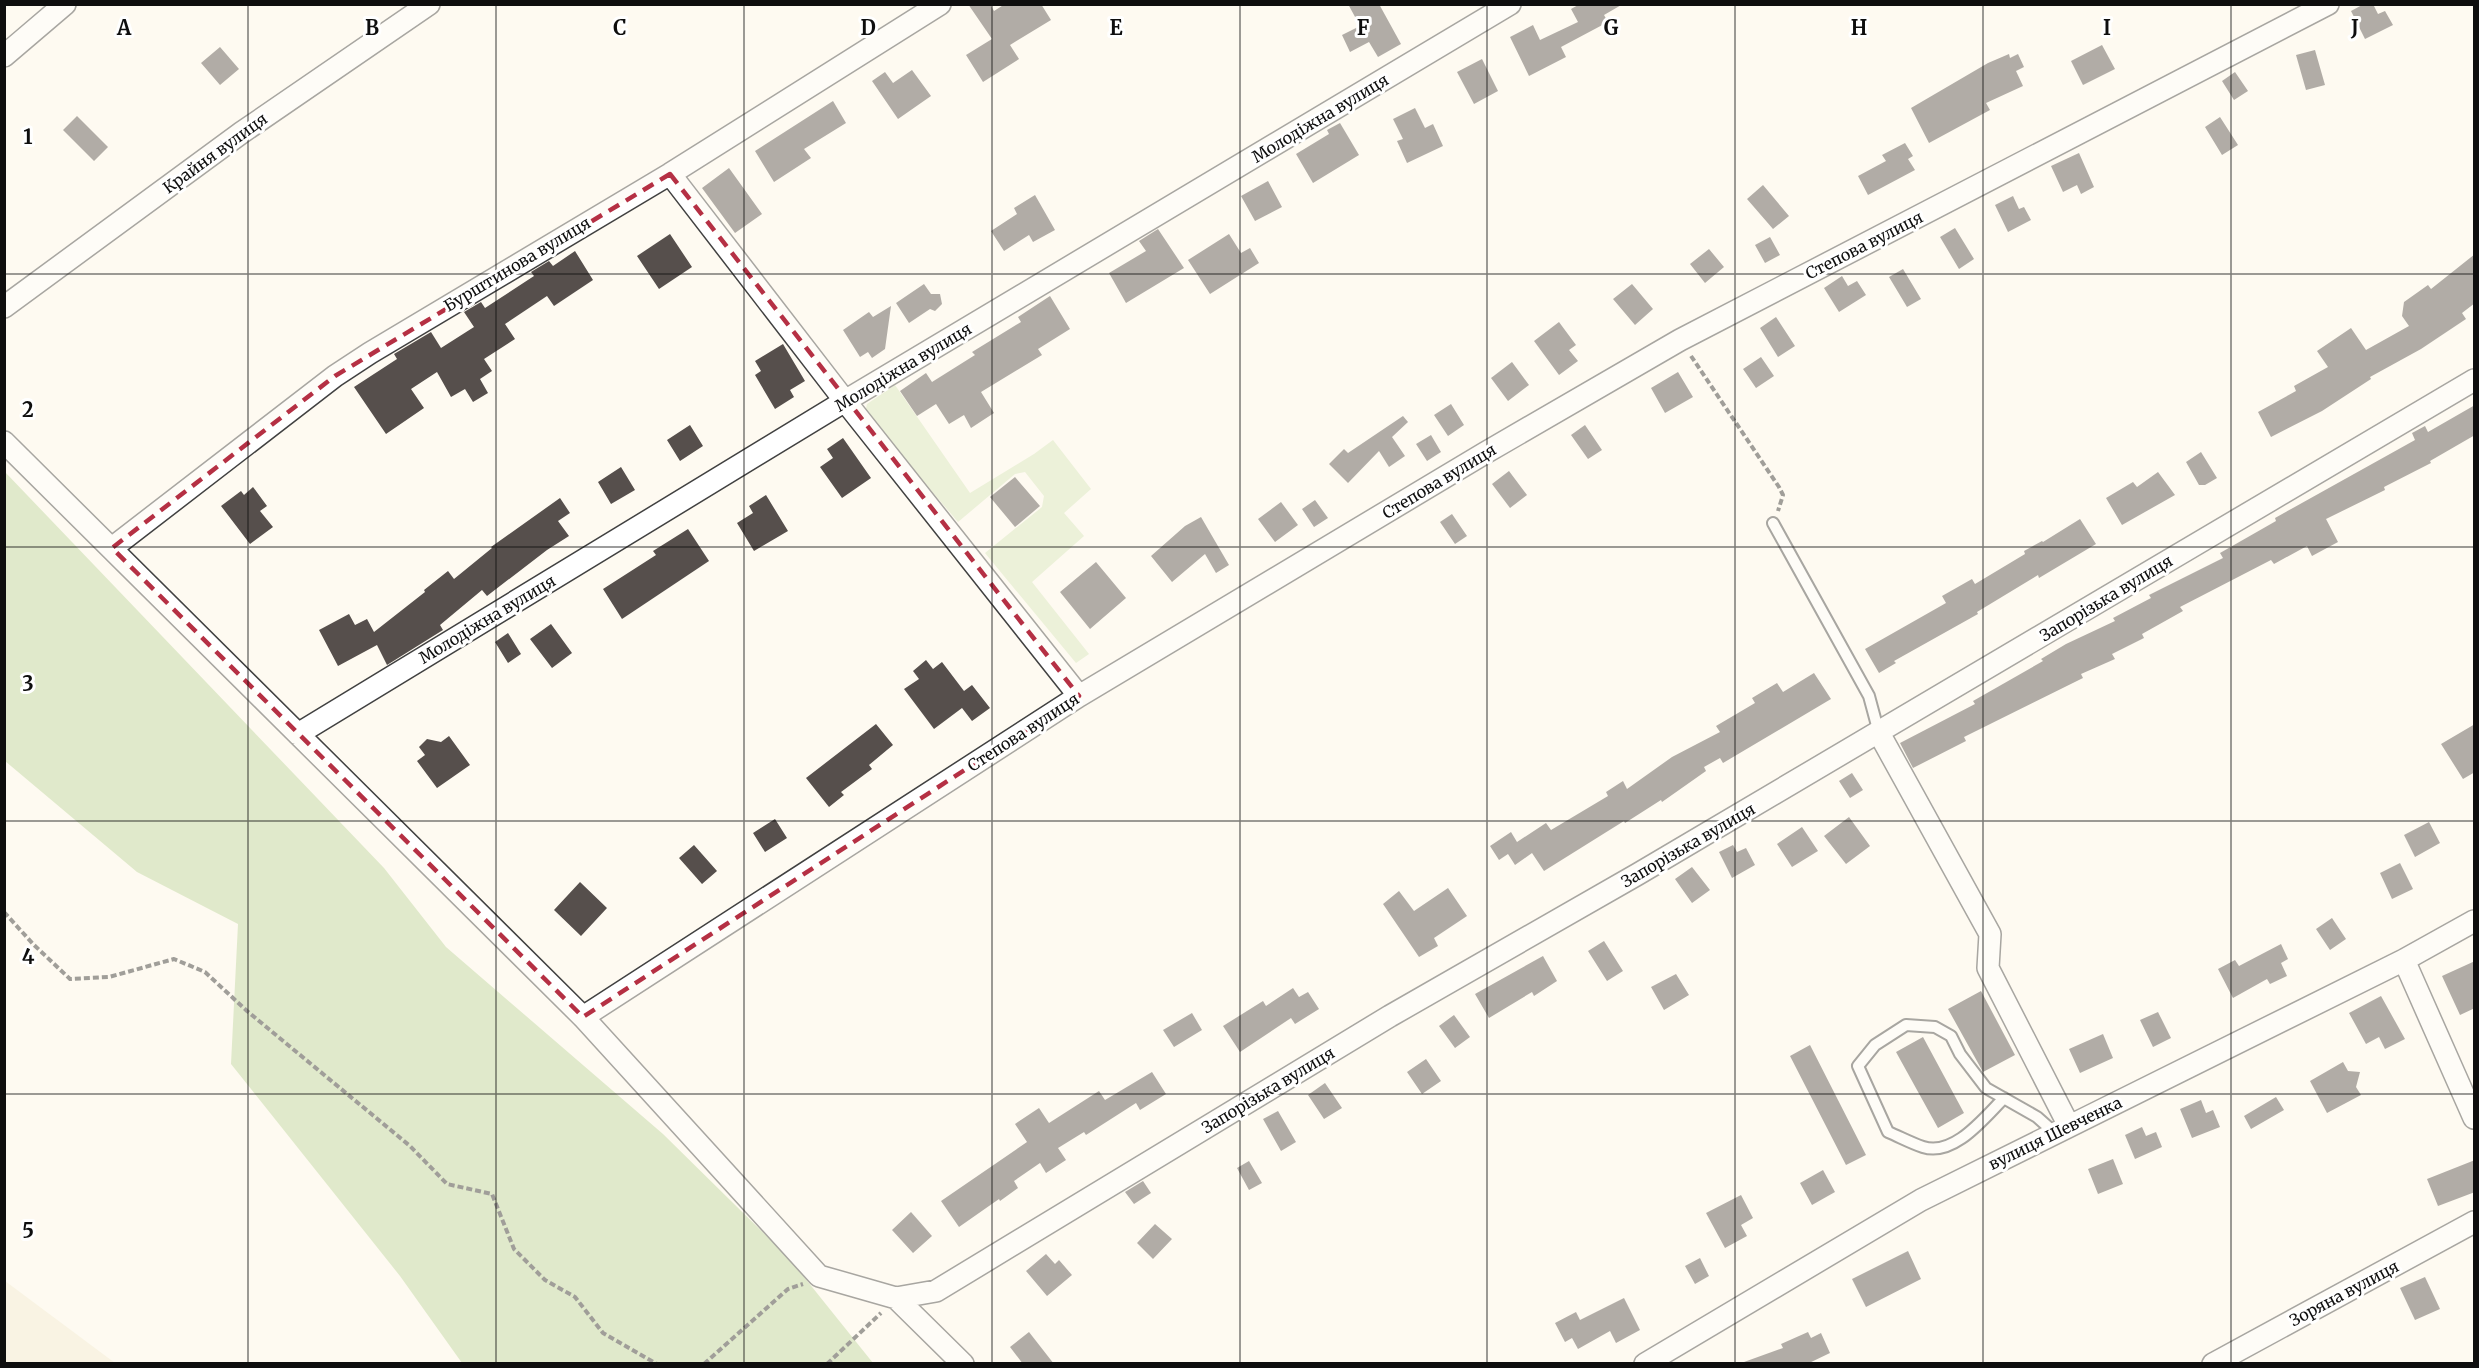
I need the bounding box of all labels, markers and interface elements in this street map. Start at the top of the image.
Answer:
text: A [116,15,132,40]
text: B [365,15,379,40]
text: C [613,15,627,40]
text: D [860,15,876,40]
text: E [1109,15,1123,40]
text: F [1357,15,1370,40]
text: G [1604,15,1619,40]
text: H [1851,15,1867,40]
text: I [2103,15,2111,40]
text: J [2350,15,2359,40]
street label: Молодіжна вулиця [1248,69,1392,167]
street label: Крайня вулиця [159,108,271,198]
text: 1 [23,124,33,149]
street label: Степова вулиця [1802,207,1926,283]
street label: Бурштинова вулиця [440,212,594,316]
street label: Молодіжна вулиця [831,318,975,416]
text: 2 [22,397,34,422]
street label: Степова вулиця [1379,439,1499,523]
street label: Запорізька вулиця [2036,550,2176,646]
street label: Молодіжна вулиця [415,570,559,668]
text: 3 [22,671,34,696]
street label: Степова вулиця [963,688,1083,776]
street label: Запорізька вулиця [1618,799,1758,891]
text: 4 [22,944,35,969]
street label: Запорізька вулиця [1198,1042,1338,1138]
street label: вулиця Шевченка [1985,1092,2125,1174]
text: 5 [22,1218,34,1243]
street label: Зоряна вулиця [2286,1256,2402,1330]

